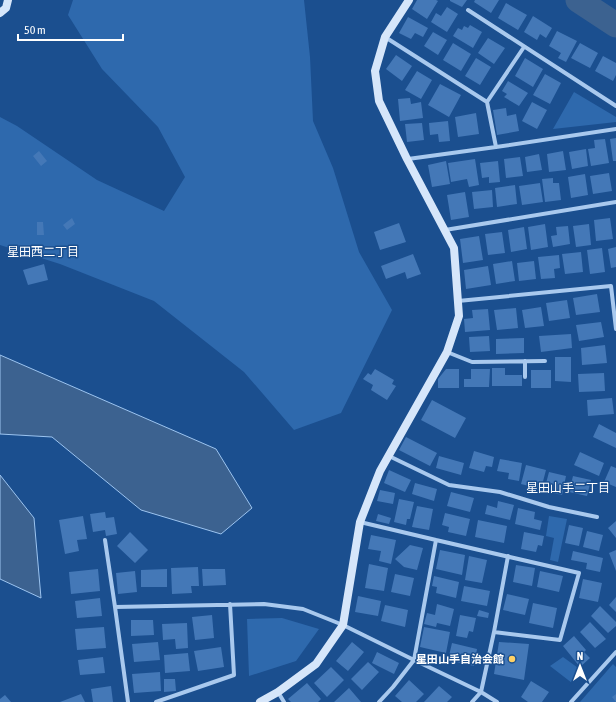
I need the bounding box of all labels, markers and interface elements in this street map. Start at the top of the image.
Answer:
scale bar [18,16,123,42]
text: 50 m [24,23,46,37]
district label: 星田西二丁目 [7,245,79,259]
district label: 星田山手二丁目 [526,481,610,495]
north arrow [560,646,600,686]
text: N [577,650,583,662]
place label: 星田山手自治会館 [416,653,504,665]
marker: 星田山手自治会館 [507,654,517,664]

